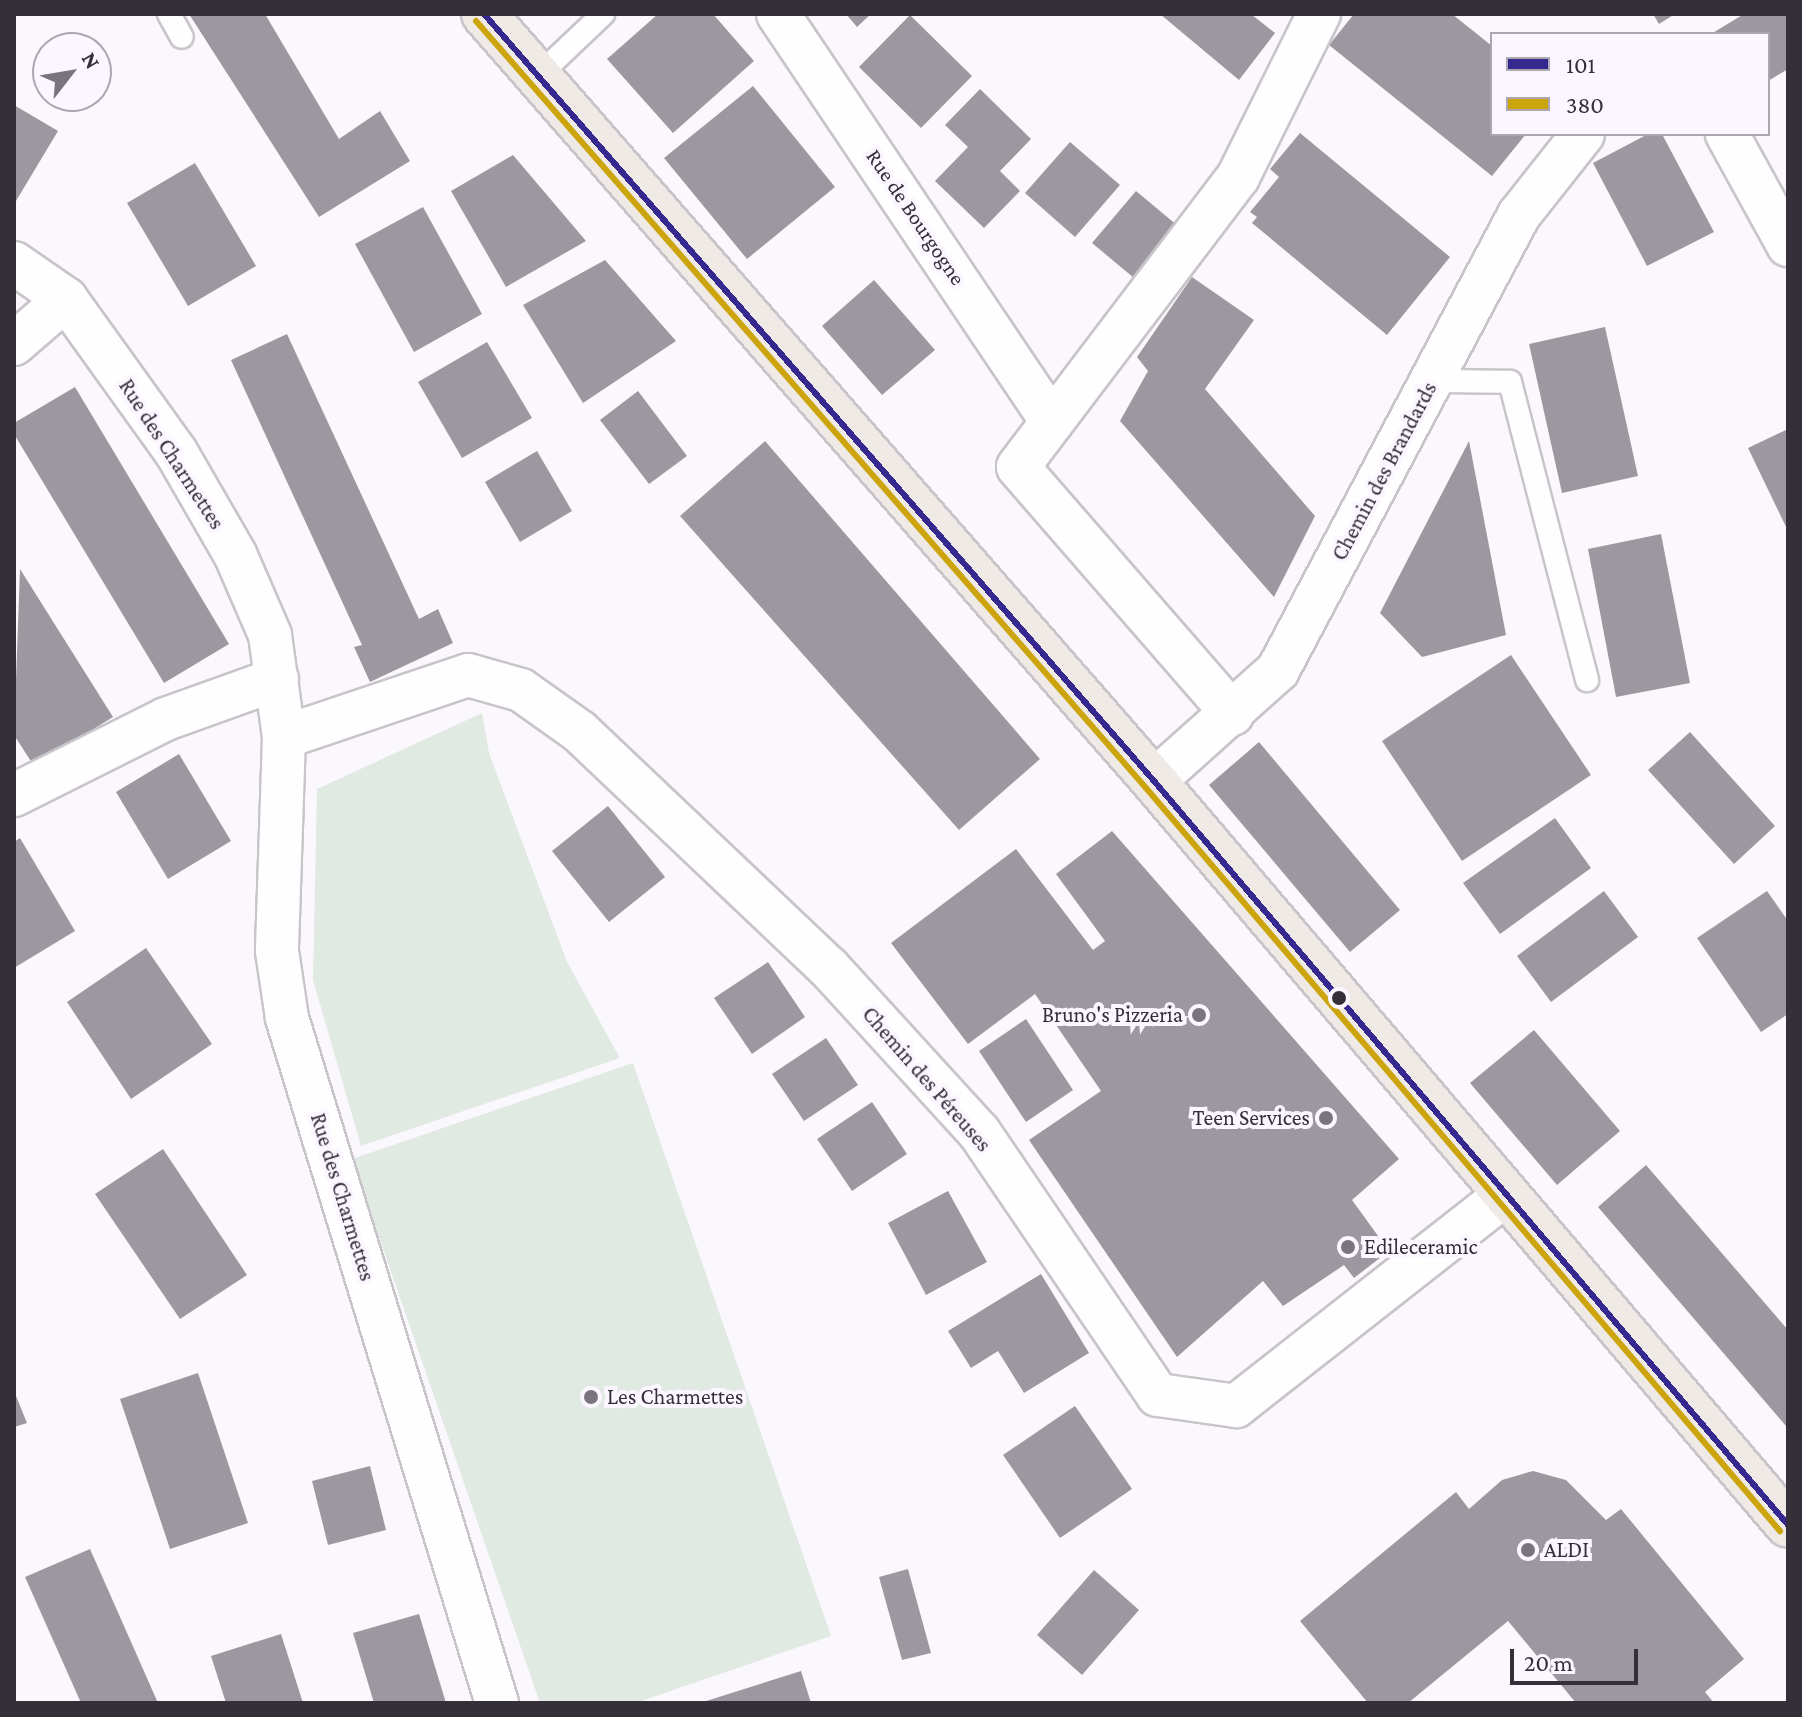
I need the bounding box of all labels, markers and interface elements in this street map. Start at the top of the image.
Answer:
north arrow [32,32,112,112]
legend [1490,32,1770,136]
text: N [77,48,106,73]
text: 101 [1566,51,1596,78]
text: 380 [1566,91,1604,118]
street label: Rue de Bourgogne [861,144,971,290]
street label: Rue des Charmettes [113,374,231,534]
street label: Chemin des Brandards [1326,377,1442,565]
unlabelled marker [1331,990,1347,1006]
street label: Chemin des Péreuses [857,1001,997,1157]
place label: Bruno's Pizzeria [1042,1002,1183,1028]
marker: Bruno's Pizzeria [1190,1006,1208,1024]
place label: Teen Services [1193,1105,1310,1131]
marker: Teen Services [1317,1109,1335,1127]
street label: Rue des Charmettes [305,1110,381,1284]
place label: Edileceramic [1364,1234,1478,1260]
marker: Edileceramic [1339,1238,1357,1256]
place label: Les Charmettes [607,1384,743,1410]
marker: Les Charmettes [582,1388,600,1406]
place label: ALDI [1544,1537,1589,1563]
marker: ALDI [1519,1541,1537,1559]
scale bar [1514,1633,1642,1683]
text: 20 m [1524,1649,1573,1676]

